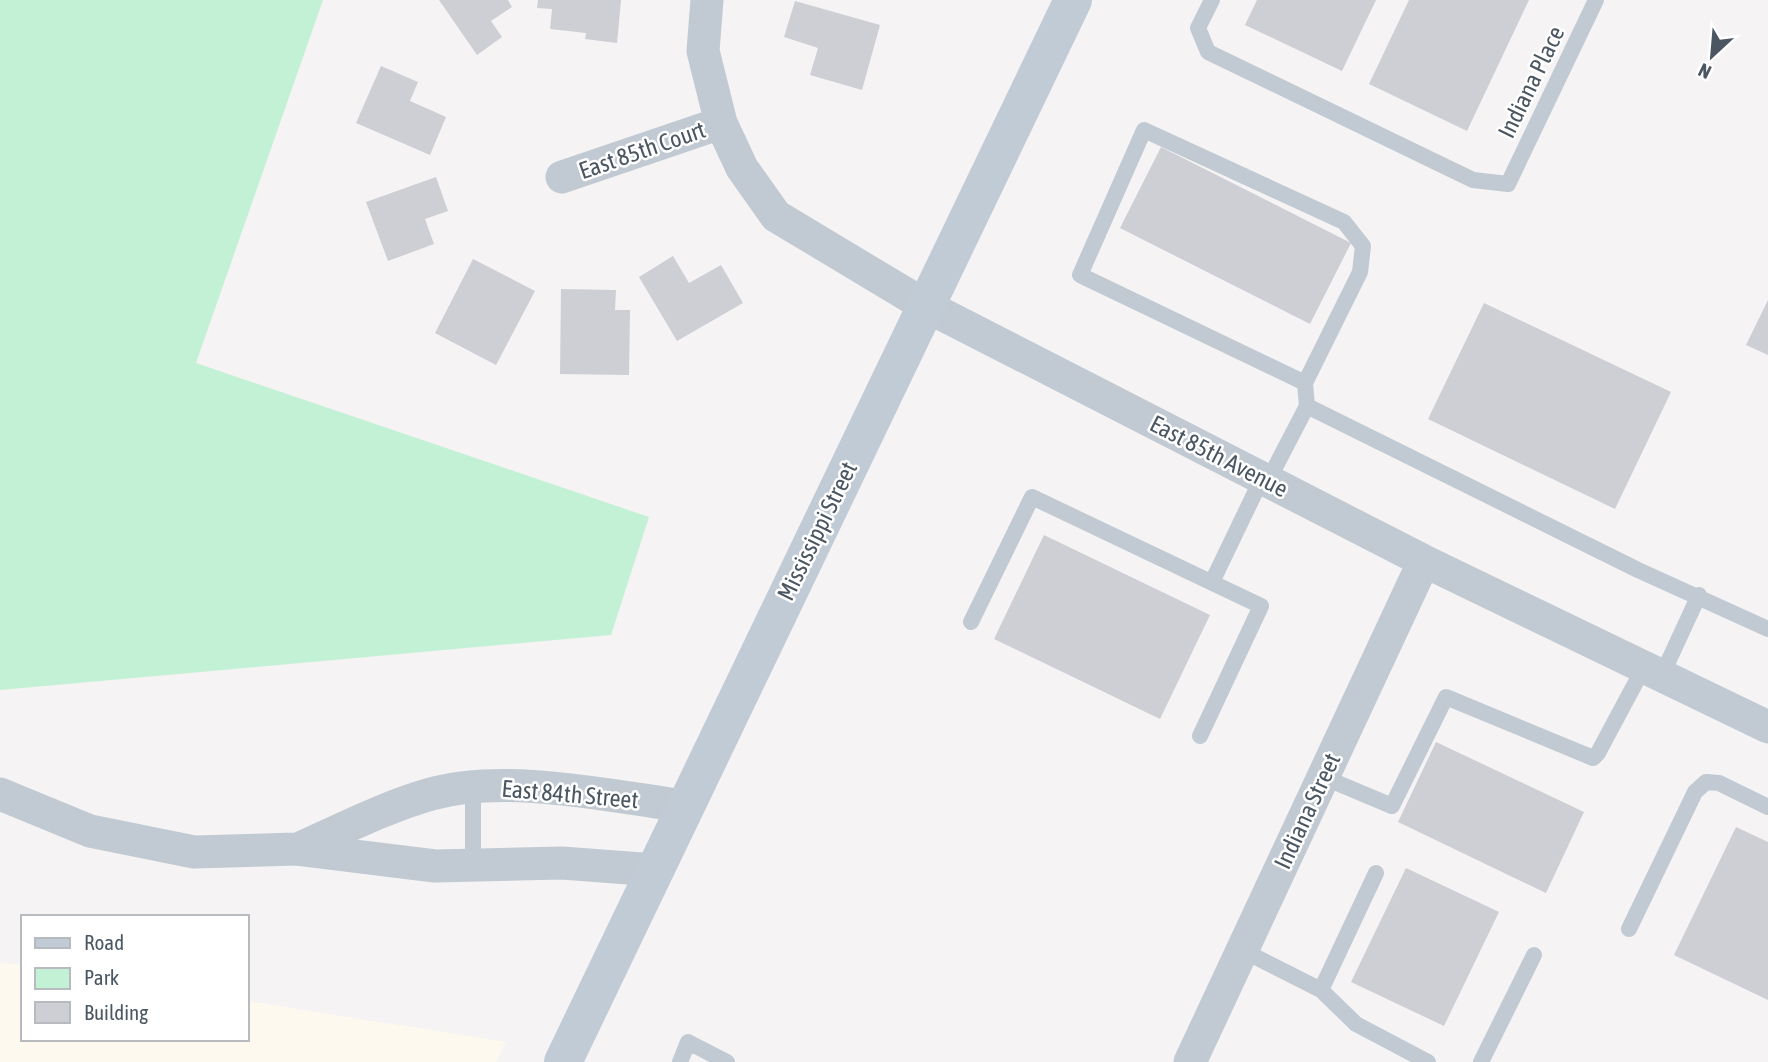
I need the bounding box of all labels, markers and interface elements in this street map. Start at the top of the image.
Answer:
north arrow [1677,21,1747,91]
street label: Indiana Place [1492,22,1570,142]
text: N [1695,59,1714,84]
street label: East 85th Court [575,116,709,184]
street label: East 85th Avenue [1146,410,1292,502]
street label: Mississippi Street [772,457,862,605]
street label: Indiana Street [1268,749,1346,873]
street label: East 84th Street [501,775,640,813]
legend [21,915,248,1041]
text: Road [84,930,124,954]
text: Park [84,965,119,989]
text: Building [84,1000,148,1024]

